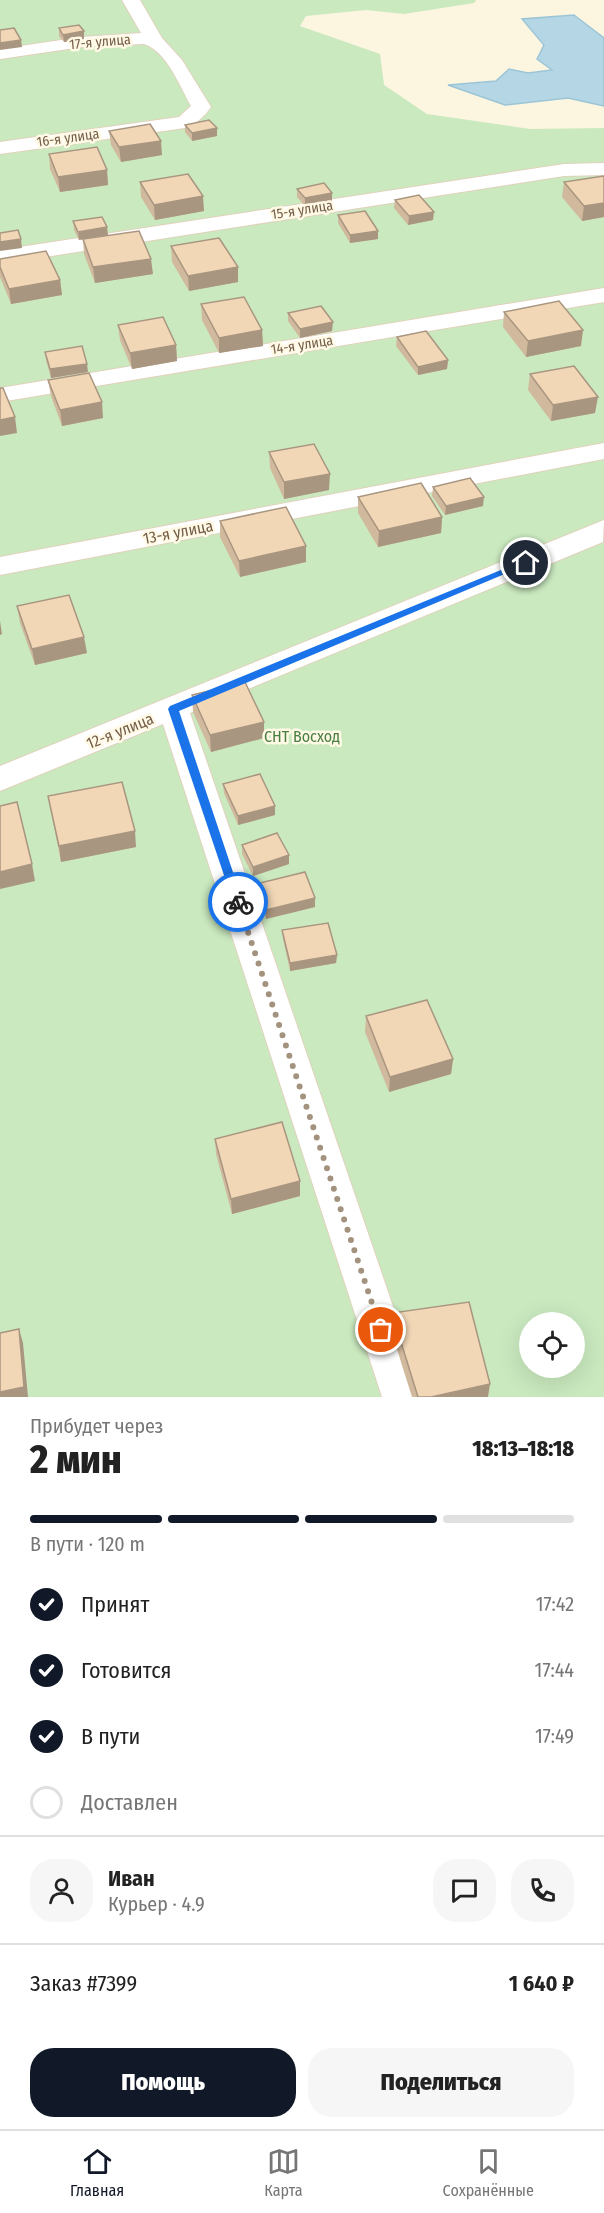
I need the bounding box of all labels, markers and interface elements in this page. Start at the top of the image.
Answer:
street label: 17-я улица [69,31,131,53]
street label: 16-я улица [36,125,100,151]
street label: 15-я улица [270,197,334,223]
street label: 14-я улица [270,332,334,358]
street label: 13-я улица [141,516,215,548]
pin [500,537,551,588]
icon: home [509,546,542,579]
street label: 12-я улица [84,709,157,753]
park label: СНТ Восход [264,727,340,746]
courier [208,872,268,932]
icon: bike [222,886,255,919]
pin [355,1304,406,1355]
map controls [519,1312,585,1378]
button: locate [519,1312,585,1378]
icon: bag [364,1313,397,1346]
text: Прибудет через [30,1414,163,1438]
text: 18:13–18:18 [472,1435,574,1462]
text: 2 мин [30,1437,122,1483]
text: В пути · 120 m [30,1532,145,1556]
icon: check [30,1588,63,1621]
text: Принят [81,1591,149,1618]
text: 17:42 [536,1592,574,1616]
icon: check [30,1654,63,1687]
text: Готовится [81,1657,172,1684]
text: 17:44 [535,1658,574,1682]
icon: check [30,1720,63,1753]
text: В пути [81,1723,140,1750]
text: 17:49 [535,1724,574,1748]
text: Доставлен [81,1789,178,1816]
button: person [30,1859,93,1922]
button: chat [433,1859,496,1922]
button: phone [511,1859,574,1922]
text: Иван [108,1865,155,1892]
text: Курьер · 4.9 [108,1892,205,1916]
text: Заказ #7399 [30,1970,137,1997]
text: 1 640 ₽ [509,1970,574,1997]
button: Помощь [30,2048,296,2117]
button: Поделиться [308,2048,574,2117]
tab: Главная [70,2145,124,2200]
tab: Карта [264,2145,303,2200]
tab: Сохранённые [443,2145,534,2200]

